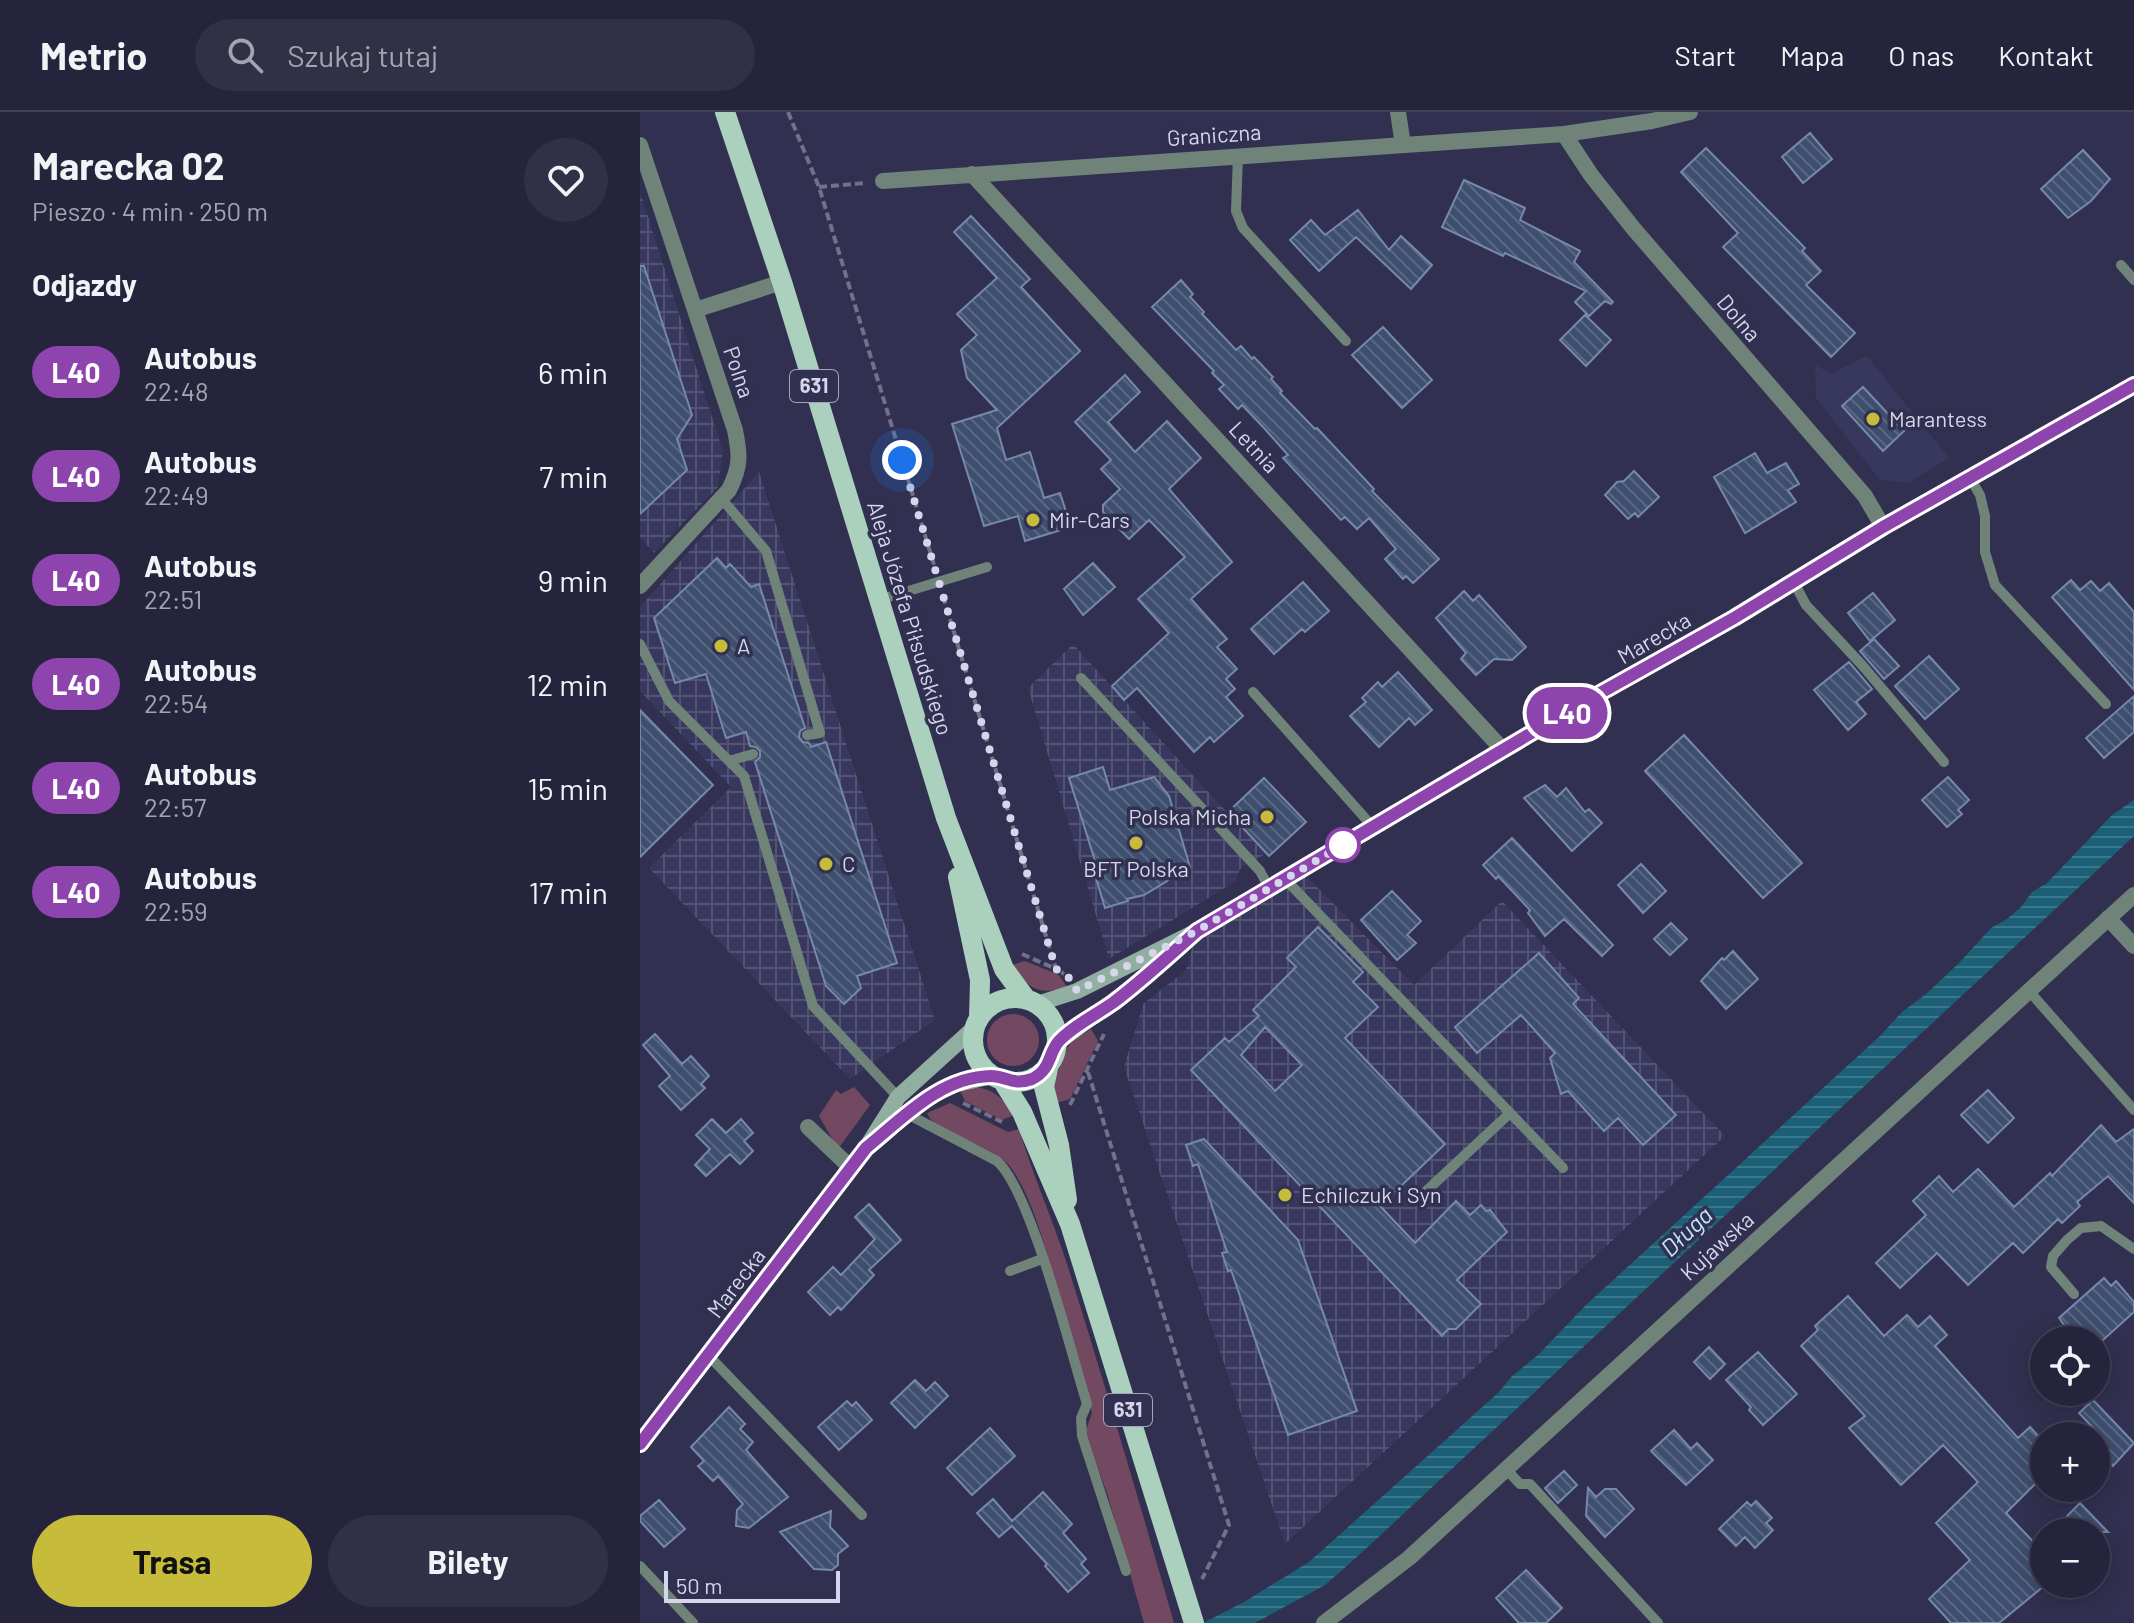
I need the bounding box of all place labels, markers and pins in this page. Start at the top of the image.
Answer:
place label: Marantess [1889,405,1987,431]
marker: Marantess [1864,410,1882,428]
place label: Mir-Cars [1049,506,1130,532]
marker: Mir-Cars [1024,511,1042,529]
place label: A [737,632,750,658]
marker: A [712,637,730,655]
place label: Polska Micha [1128,803,1251,829]
marker: Polska Micha [1258,808,1276,826]
unlabelled marker [1326,828,1360,862]
marker: BFT Polska [1127,834,1145,852]
place label: C [842,850,855,876]
marker: C [817,855,835,873]
place label: BFT Polska [1083,855,1189,881]
place label: Echilczuk i Syn [1301,1181,1442,1207]
marker: Echilczuk i Syn [1276,1186,1294,1204]

